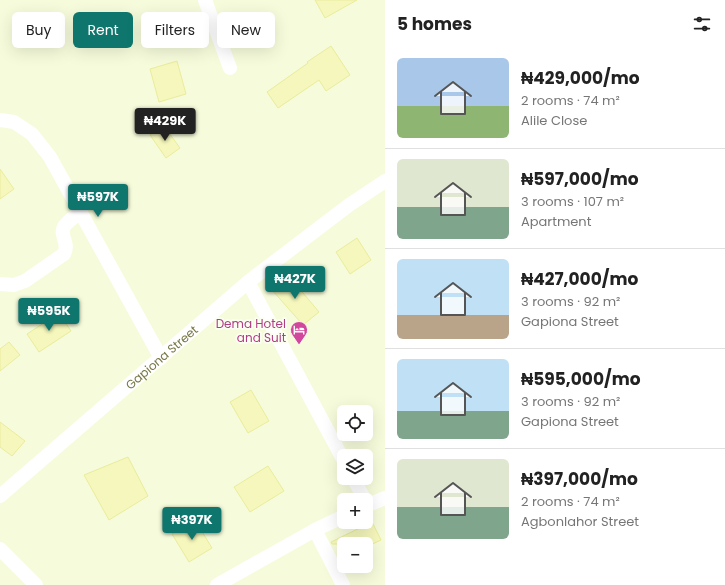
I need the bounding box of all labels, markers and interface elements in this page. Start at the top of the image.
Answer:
chip: Buy [12,12,65,48]
chip: Rent [73,12,133,48]
chip: Filters [141,12,209,48]
chip: New [217,12,275,48]
text: 5 homes [397,12,472,36]
icon: filters [691,13,713,35]
text: ₦429,000/mo [521,66,640,90]
icon: home [429,74,477,122]
text: 2 rooms · 74 m² [521,91,620,110]
pin: ₦429K [137,108,193,142]
text: ₦429K [144,111,186,130]
text: Alile Close [521,111,587,130]
text: ₦597,000/mo [521,167,639,191]
icon: home [429,175,477,223]
pin: ₦597K [70,184,126,218]
text: ₦597K [77,187,119,206]
text: 3 rooms · 107 m² [521,192,624,211]
text: Apartment [521,212,591,231]
pin: ₦427K [267,266,323,300]
text: ₦427,000/mo [521,267,638,291]
text: ₦427K [274,269,316,288]
icon: home [429,275,477,323]
text: 3 rooms · 92 m² [521,292,620,311]
pin: ₦595K [21,298,77,332]
text: ₦595K [27,301,71,320]
text: Gapiona Street [521,312,619,331]
place label: Dema Hotel and Suit [216,315,286,346]
hotel icon: Dema Hotel and Suit [289,320,309,345]
street label: Gapiona Street [121,321,201,393]
text: ₦595,000/mo [521,367,641,391]
icon: home [429,375,477,423]
text: 3 rooms · 92 m² [521,392,620,411]
map controls [337,405,373,573]
button: locate [337,405,373,441]
text: Gapiona Street [521,412,619,431]
button: layers [337,449,373,485]
text: ₦397,000/mo [521,467,638,491]
icon: home [429,475,477,523]
text: 2 rooms · 74 m² [521,492,620,511]
button: + [337,493,373,529]
pin: ₦397K [164,507,220,541]
text: ₦397K [171,510,213,529]
text: Agbonlahor Street [521,512,639,531]
button: − [337,537,373,573]

